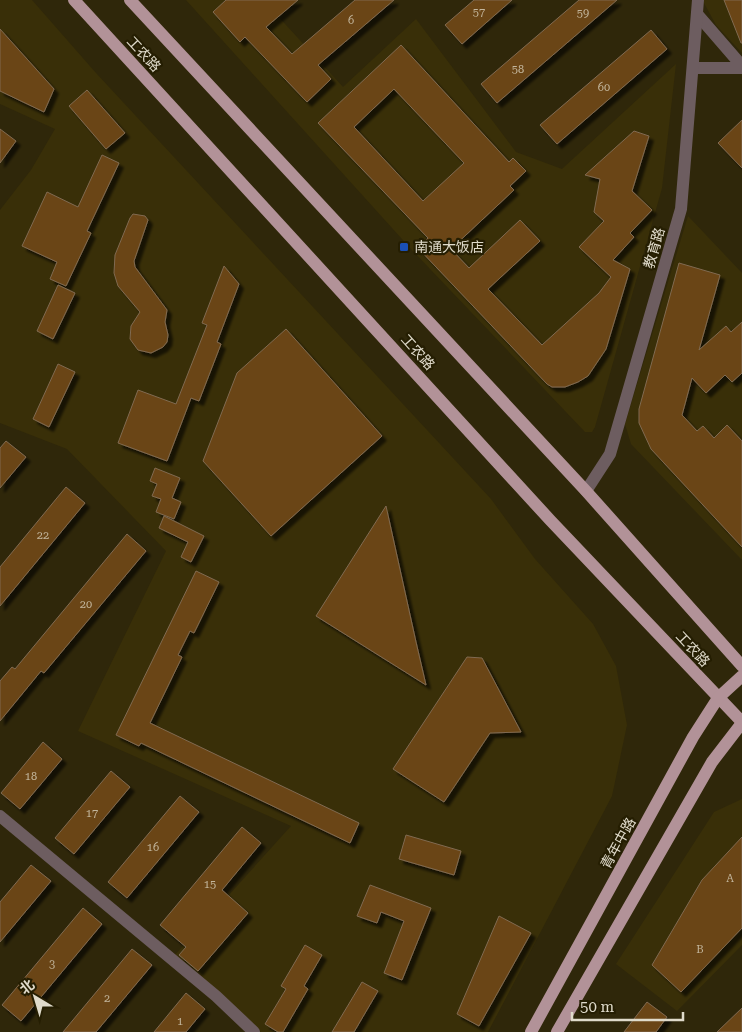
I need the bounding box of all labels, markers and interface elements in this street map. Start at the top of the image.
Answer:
house number: 57 [473,6,485,19]
house number: 59 [577,7,589,20]
house number: 6 [348,14,354,27]
street label: 工农路 [124,33,164,75]
house number: 58 [512,63,524,76]
house number: 60 [598,81,610,94]
street label: 教育路 [641,226,667,270]
place label: 南通大饭店 [414,239,484,255]
marker: 南通大饭店 [398,241,410,253]
street label: 工农路 [398,331,438,373]
house number: 22 [37,529,49,542]
house number: 20 [80,598,92,611]
street label: 工农路 [673,628,713,670]
house number: 18 [25,770,37,783]
house number: 17 [86,807,98,820]
street label: 青年中路 [597,815,639,871]
house number: 16 [147,841,159,854]
house number: A [726,872,734,885]
house number: 15 [204,878,216,891]
house number: B [696,943,704,956]
house number: 3 [49,958,55,971]
north arrow [10,972,60,1022]
text: 北 [17,976,37,997]
scale bar [572,990,683,1022]
house number: 2 [104,992,110,1005]
text: 50 m [580,998,615,1016]
house number: 1 [177,1015,183,1028]

